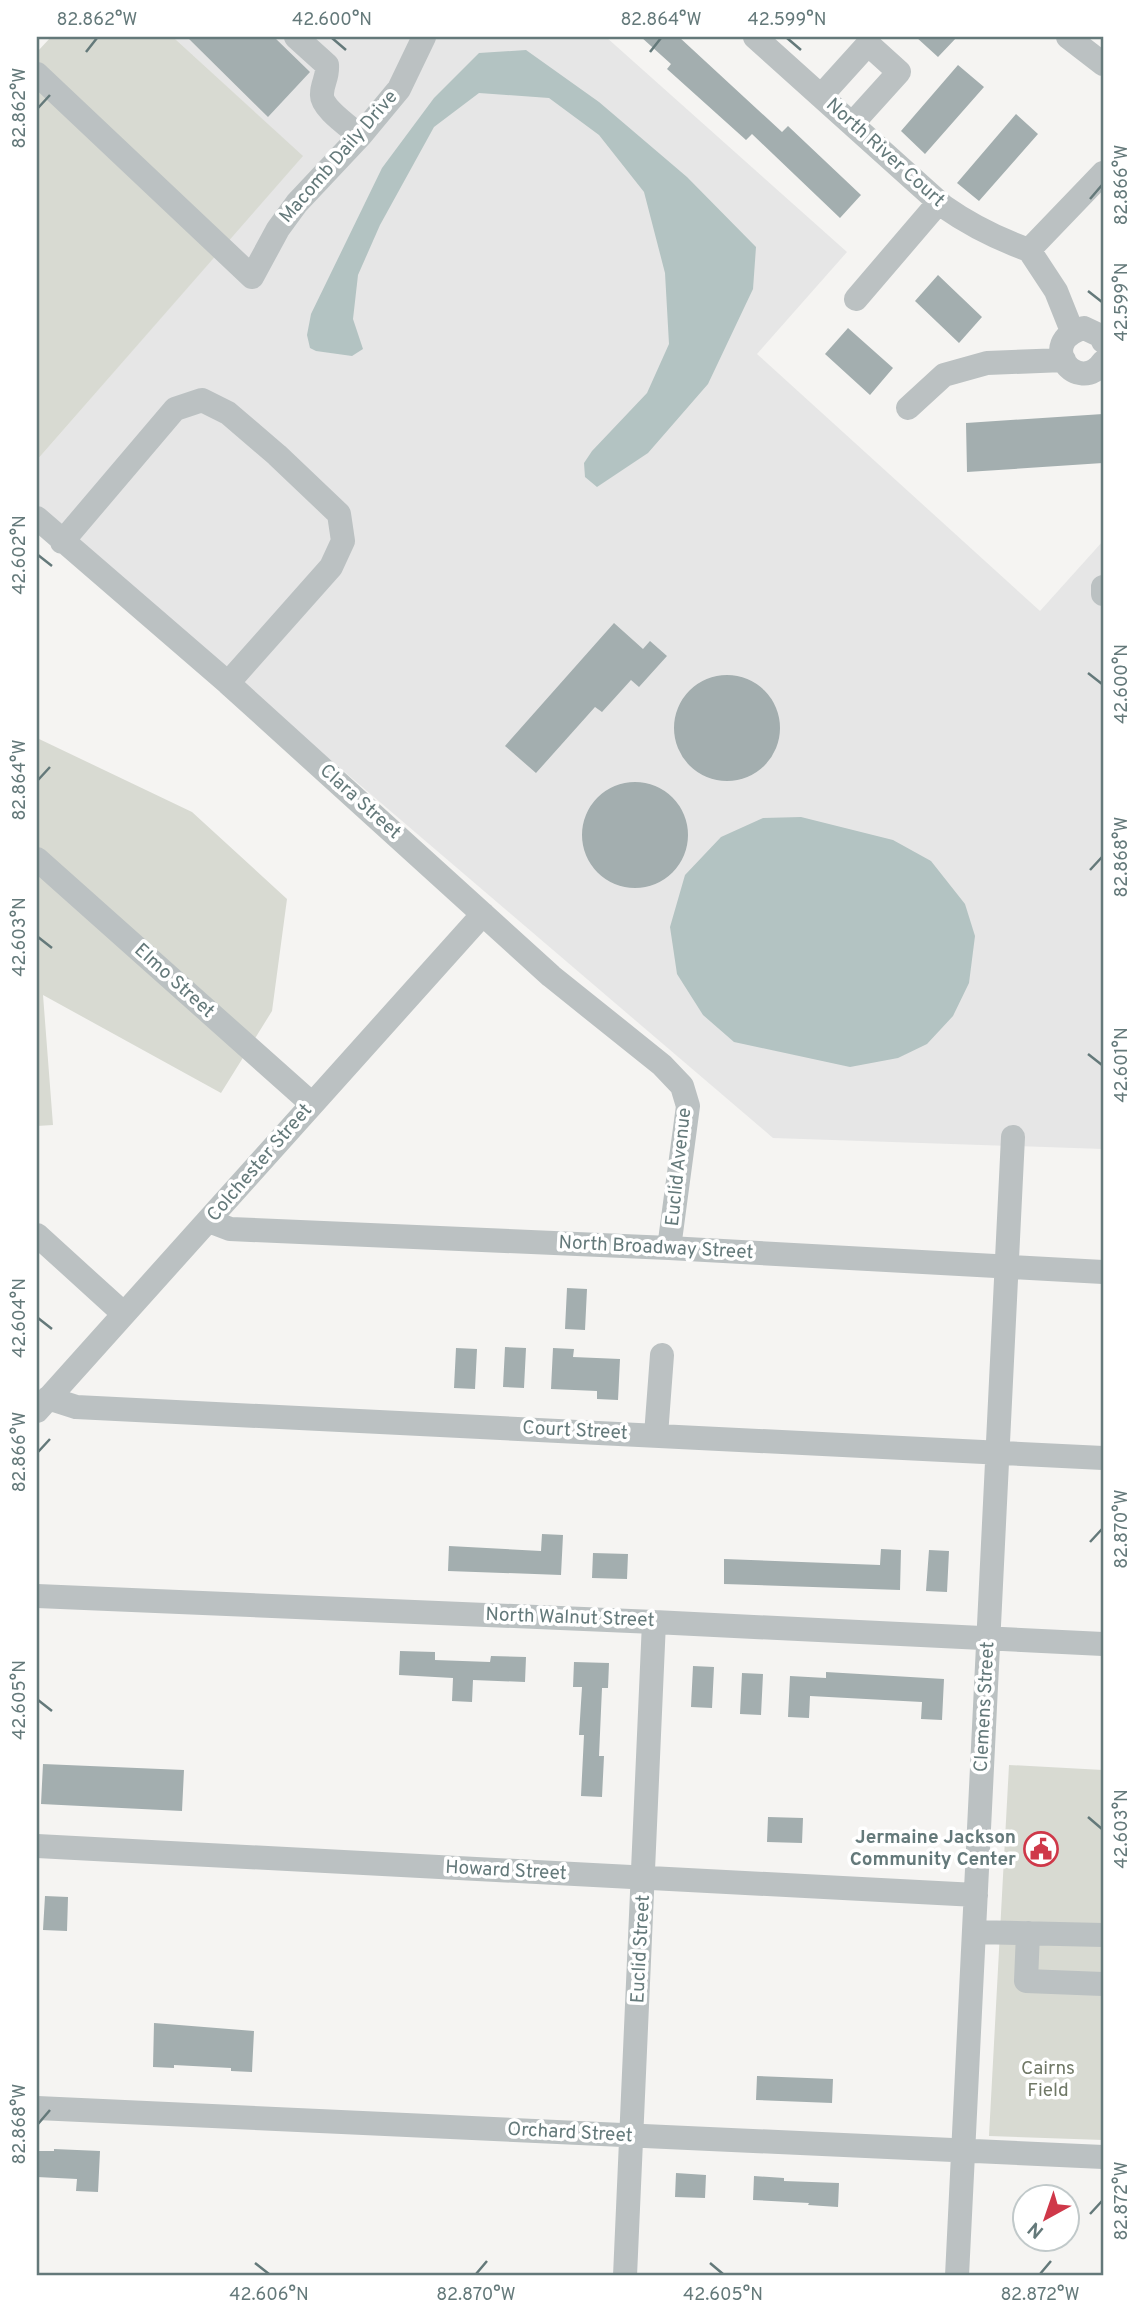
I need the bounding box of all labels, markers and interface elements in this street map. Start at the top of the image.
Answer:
text: 82.862°W [57,9,137,32]
text: 42.600°N [292,9,372,32]
text: 82.864°W [620,9,702,32]
text: 42.599°N [748,9,826,32]
text: 82.862°W [9,68,32,148]
street label: Macomb Daily Drive [275,86,403,228]
street label: North River Court [821,93,949,213]
text: 82.866°W [1111,145,1134,225]
text: 42.599°N [1111,263,1134,341]
text: 42.602°N [9,515,32,595]
text: 42.600°N [1111,644,1134,724]
text: 82.864°W [9,739,32,821]
street label: Clara Street [314,759,406,845]
text: 82.868°W [1111,817,1134,897]
text: 42.603°N [9,897,32,977]
street label: Elmo Street [129,939,219,1023]
text: 42.601°N [1111,1027,1134,1103]
street label: Colchester Street [202,1099,318,1227]
street label: Euclid Avenue [661,1106,697,1228]
street label: North Broadway Street [558,1231,754,1265]
text: 42.604°N [9,1278,32,1358]
text: 82.866°W [9,1412,32,1492]
street label: Court Street [522,1416,628,1446]
text: 82.870°W [1111,1489,1134,1569]
street label: North Walnut Street [485,1603,655,1633]
street label: Clemens Street [970,1641,1000,1773]
text: 42.605°N [9,1660,32,1740]
text: 42.603°N [1111,1789,1134,1869]
place label: Jermaine Jackson Community Center [850,1826,1016,1872]
public building icon: Jermaine Jackson Community Center [1022,1830,1060,1868]
street label: Howard Street [445,1856,567,1886]
street label: Euclid Street [626,1894,656,2004]
park label: Cairns Field [1021,2057,1075,2103]
text: 82.868°W [9,2084,32,2164]
street label: Orchard Street [507,2118,633,2148]
text: 82.872°W [1111,2161,1134,2241]
north arrow [1010,2184,1080,2254]
text: N [1023,2216,1049,2243]
text: 42.606°N [229,2284,309,2307]
text: 82.870°W [436,2284,516,2307]
text: 42.605°N [683,2284,763,2307]
text: 82.872°W [1000,2284,1080,2307]

